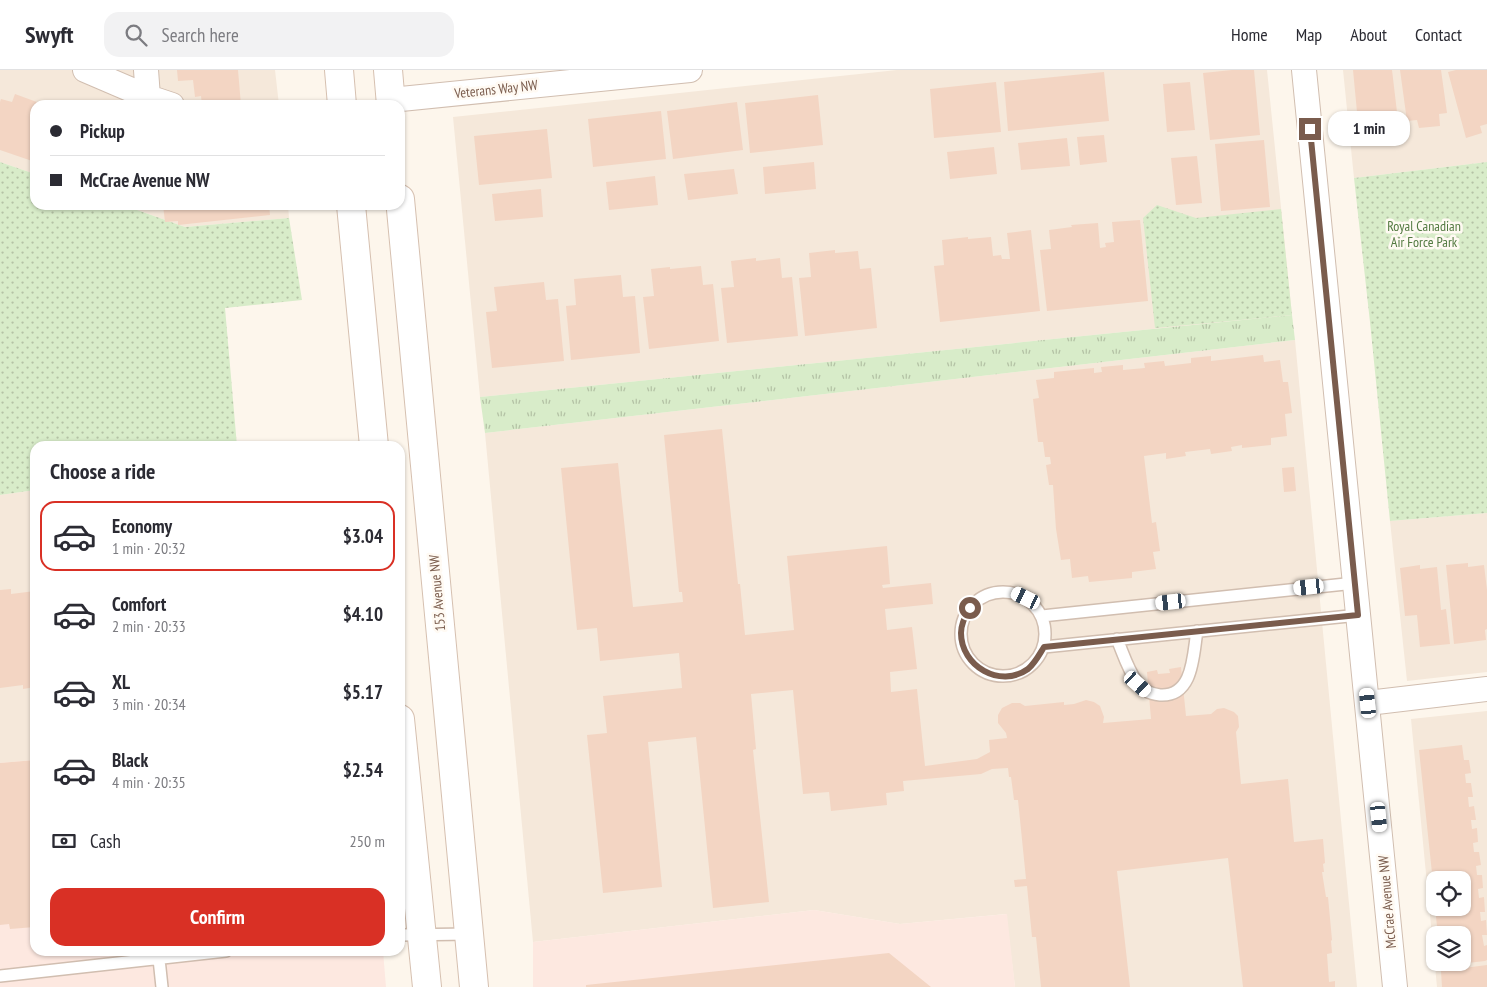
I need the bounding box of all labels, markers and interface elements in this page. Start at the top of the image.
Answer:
search box [104,12,454,57]
text: Swyft [25,19,74,50]
icon: search [122,21,150,49]
text: Search here [162,23,239,47]
text: Home [1231,23,1268,46]
text: Map [1296,23,1322,46]
text: About [1350,23,1387,46]
text: Contact [1415,23,1462,46]
street label: Veterans Way NW [453,76,539,102]
callout: 1 min [1328,112,1410,146]
route end [1299,118,1321,140]
text: 1 min [1353,118,1385,138]
text: Pickup [80,119,125,143]
text: McCrae Avenue NW [80,168,210,192]
park label: Royal Canadian Air Force Park [1387,217,1461,251]
text: Choose a ride [50,457,155,485]
icon: car [52,514,97,559]
text: Economy [112,514,172,538]
text: $3.04 [343,524,383,548]
text: 1 min · 20:32 [112,538,186,558]
street label: 153 Avenue NW [425,553,449,632]
car [1293,578,1324,596]
car [1009,585,1042,611]
icon: car [52,592,97,637]
text: Comfort [112,592,166,616]
car [1155,593,1186,611]
route start [959,597,981,619]
text: $4.10 [343,602,383,626]
text: 2 min · 20:33 [112,616,186,636]
car [1121,668,1154,700]
icon: car [52,670,97,715]
text: XL [112,670,130,694]
text: $5.17 [343,680,383,704]
car [1358,687,1377,719]
text: 3 min · 20:34 [112,694,186,714]
icon: car [52,748,97,793]
text: Black [112,748,148,772]
text: $2.54 [343,758,383,782]
text: 4 min · 20:35 [112,772,186,792]
car [1369,801,1388,833]
icon: cash [50,827,78,855]
text: Cash [90,829,121,853]
text: 250 m [350,831,385,851]
street label: McCrae Avenue NW [1374,854,1400,949]
map controls [1426,871,1471,971]
button: locate [1426,871,1471,916]
button: Confirm [50,888,385,946]
button: layers [1426,926,1471,971]

